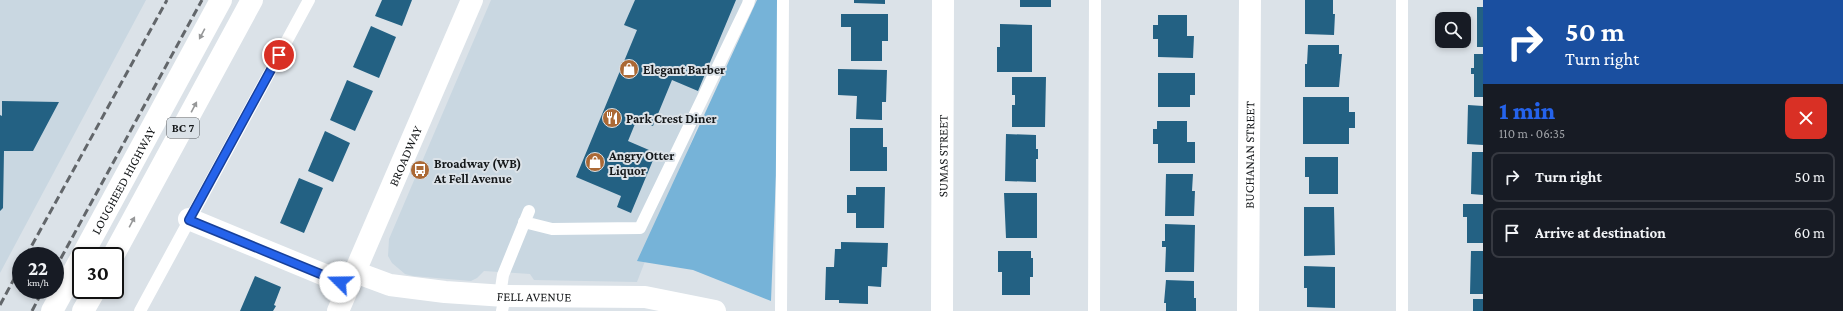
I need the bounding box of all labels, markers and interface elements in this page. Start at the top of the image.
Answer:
map controls [1435,12,1471,48]
button: search [1435,12,1471,48]
icon: right [1499,16,1551,68]
text: 50 m [1565,16,1625,47]
one-way arrow [199,28,205,40]
pin [262,38,296,72]
icon: arrive [268,44,290,66]
text: Turn right [1565,49,1639,69]
shop icon: Elegant Barber [618,58,640,80]
place label: Elegant Barber [643,62,726,77]
text: 1 min [1499,97,1555,124]
button: close [1785,97,1827,139]
street label: BUCHANAN STREET [1241,101,1257,209]
one-way arrow [191,102,197,113]
restaurant icon: Park Crest Diner [601,107,623,129]
place label: Park Crest Diner [626,111,718,126]
street label: SUMAS STREET [935,115,950,197]
road number: BC 7 [167,118,199,138]
street label: BROADWAY [385,123,424,188]
street label: LOUGHEED HIGHWAY [88,124,158,237]
text: 110 m · 06:35 [1499,126,1565,141]
place label: Angry Otter Liquor [608,148,675,178]
shop icon: Angry Otter Liquor [584,151,606,173]
place label: Broadway (WB) At Fell Avenue [433,156,522,186]
bus stop icon: Broadway (WB) At Fell Avenue [409,159,431,181]
icon: right [1501,166,1523,188]
text: Turn right [1535,169,1602,185]
text: 50 m [1795,169,1825,185]
one-way arrow [129,216,135,228]
icon: arrive [1501,222,1523,244]
text: Arrive at destination [1535,225,1666,241]
text: 60 m [1794,225,1825,241]
speed limit sign: 30 [72,247,124,299]
text: 22 [28,257,48,279]
position arrow [319,261,361,303]
text: km/h [27,277,49,288]
street label: FELL AVENUE [496,288,571,304]

